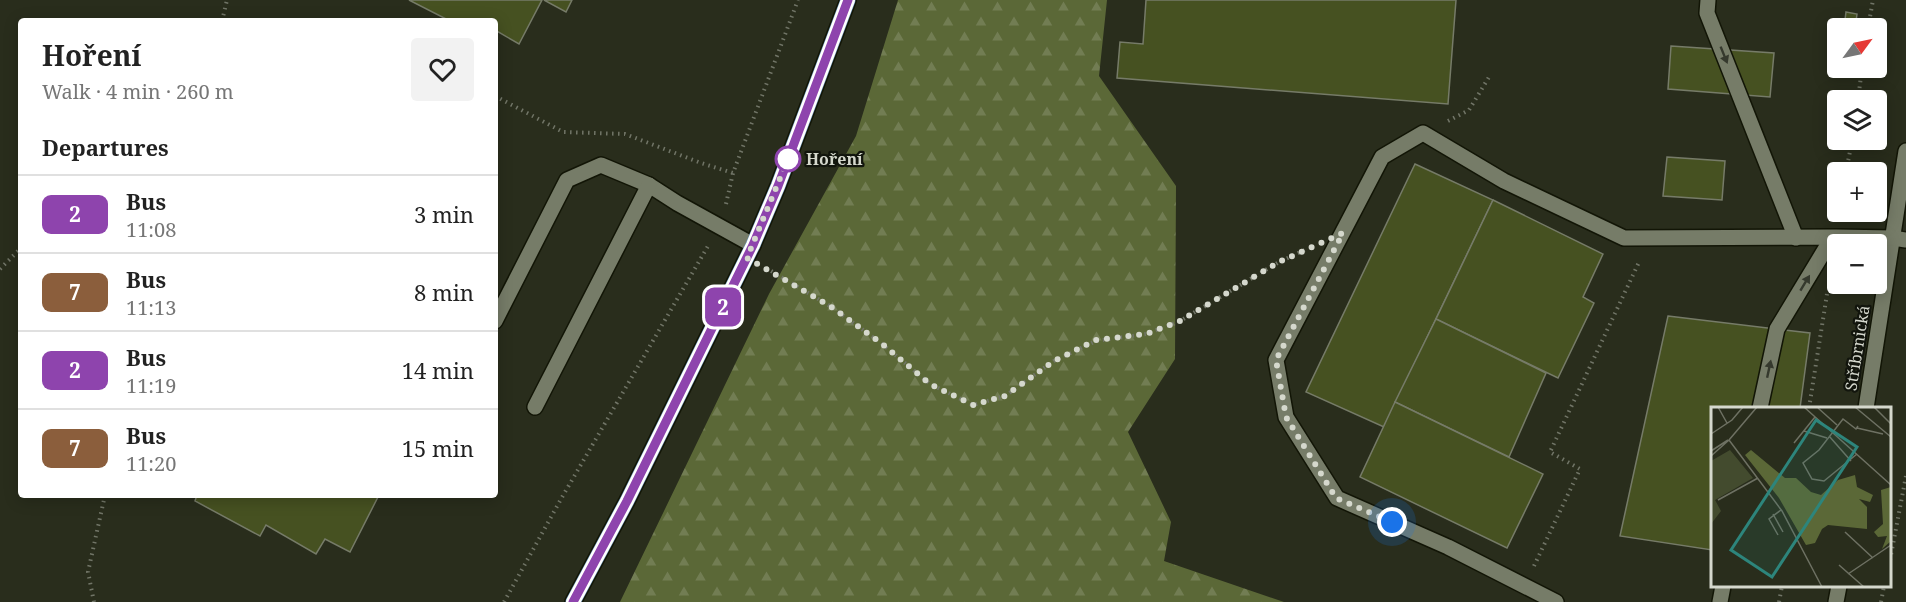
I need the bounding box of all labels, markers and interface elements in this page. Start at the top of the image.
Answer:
north arrow [1827,18,1887,78]
map controls [1827,18,1887,294]
text: Hoření [42,36,141,74]
button: heart [411,38,474,101]
one-way arrow [1720,46,1729,64]
text: Walk · 4 min · 260 m [42,78,234,105]
button: layers [1827,90,1887,150]
text: Departures [42,132,169,162]
marker: Hoření [775,146,801,172]
place label: Hoření [806,148,863,170]
button: + [1827,162,1887,222]
text: Bus [126,186,166,216]
text: 3 min [414,199,474,229]
text: 2 [69,200,81,228]
text: 11:08 [126,216,176,243]
button: − [1827,234,1887,294]
text: Bus [126,264,166,294]
one-way arrow [1799,275,1810,291]
text: 8 min [414,277,474,307]
text: 7 [69,278,81,306]
line badge: 2 [704,288,742,326]
text: 2 [717,293,729,321]
text: 11:13 [126,294,176,321]
street label: Stříbrnická [1839,304,1875,392]
text: Bus [126,342,166,372]
text: 14 min [402,355,474,385]
text: 2 [69,356,81,384]
one-way arrow [1764,360,1774,378]
text: 11:19 [126,372,176,399]
inset map [1711,407,1891,587]
text: Bus [126,420,166,450]
text: 15 min [402,433,474,463]
text: 7 [69,434,81,462]
text: 11:20 [126,450,176,477]
your location [1377,507,1407,537]

